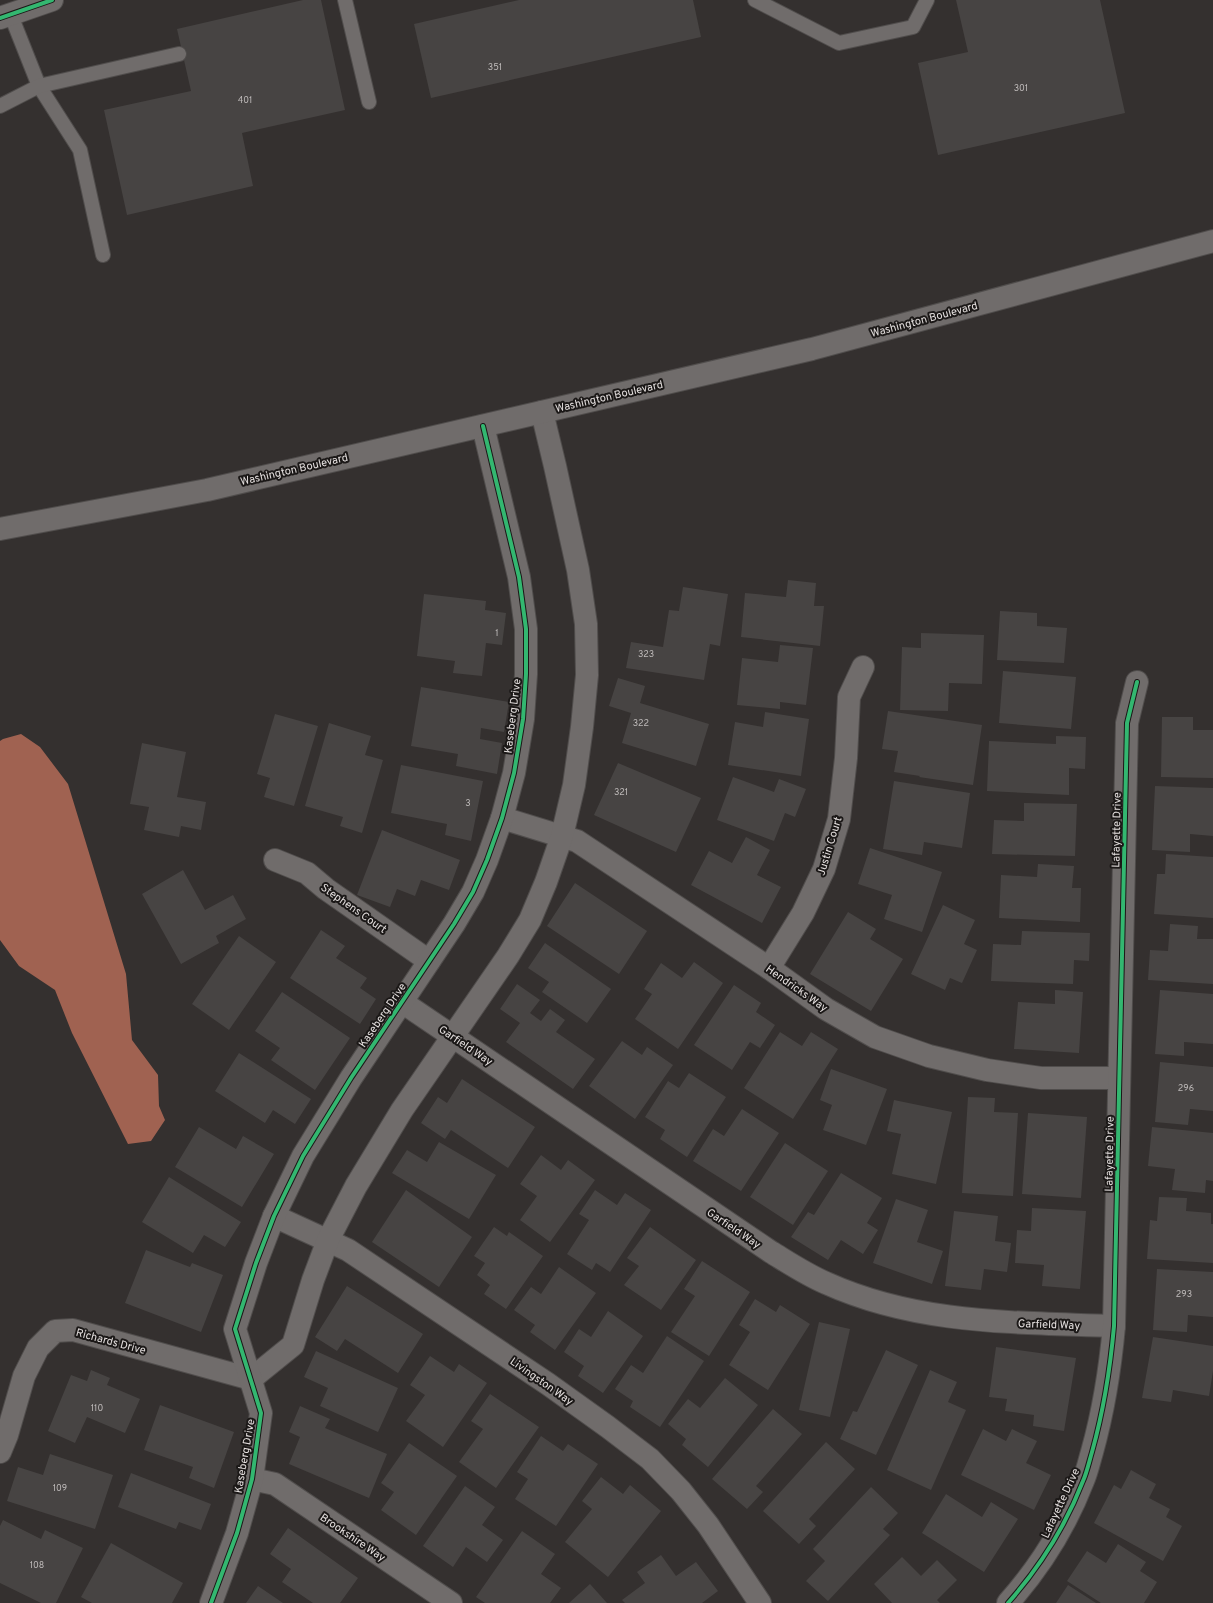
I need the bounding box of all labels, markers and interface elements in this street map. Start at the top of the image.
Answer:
house number: 351 [488,62,502,73]
house number: 301 [1014,83,1028,94]
house number: 401 [238,95,252,106]
street label: Washington Boulevard [869,299,979,341]
street label: Washington Boulevard [554,378,664,416]
street label: Washington Boulevard [239,451,349,489]
house number: 1 [495,628,499,639]
house number: 323 [638,649,654,660]
street label: Kaseberg Drive [501,678,525,754]
house number: 322 [633,718,649,729]
house number: 321 [614,787,628,798]
street label: Lafayette Drive [1109,792,1125,868]
house number: 3 [465,798,471,809]
street label: Justin Court [814,815,846,877]
street label: Stephens Court [318,881,389,937]
street label: Hendricks Way [763,962,830,1015]
street label: Kaseberg Drive [356,980,410,1051]
street label: Garfield Way [436,1023,495,1069]
house number: 296 [1178,1083,1194,1094]
street label: Lafayette Drive [1102,1116,1118,1192]
street label: Garfield Way [704,1206,763,1252]
house number: 293 [1176,1289,1192,1300]
street label: Garfield Way [1018,1317,1080,1333]
street label: Richards Drive [74,1326,147,1358]
street label: Livingston Way [507,1355,576,1409]
house number: 110 [91,1403,103,1414]
street label: Kaseberg Drive [232,1418,258,1494]
street label: Lafayette Drive [1039,1466,1083,1541]
house number: 109 [53,1483,67,1494]
street label: Brookshire Way [317,1511,388,1565]
house number: 108 [30,1560,44,1571]

